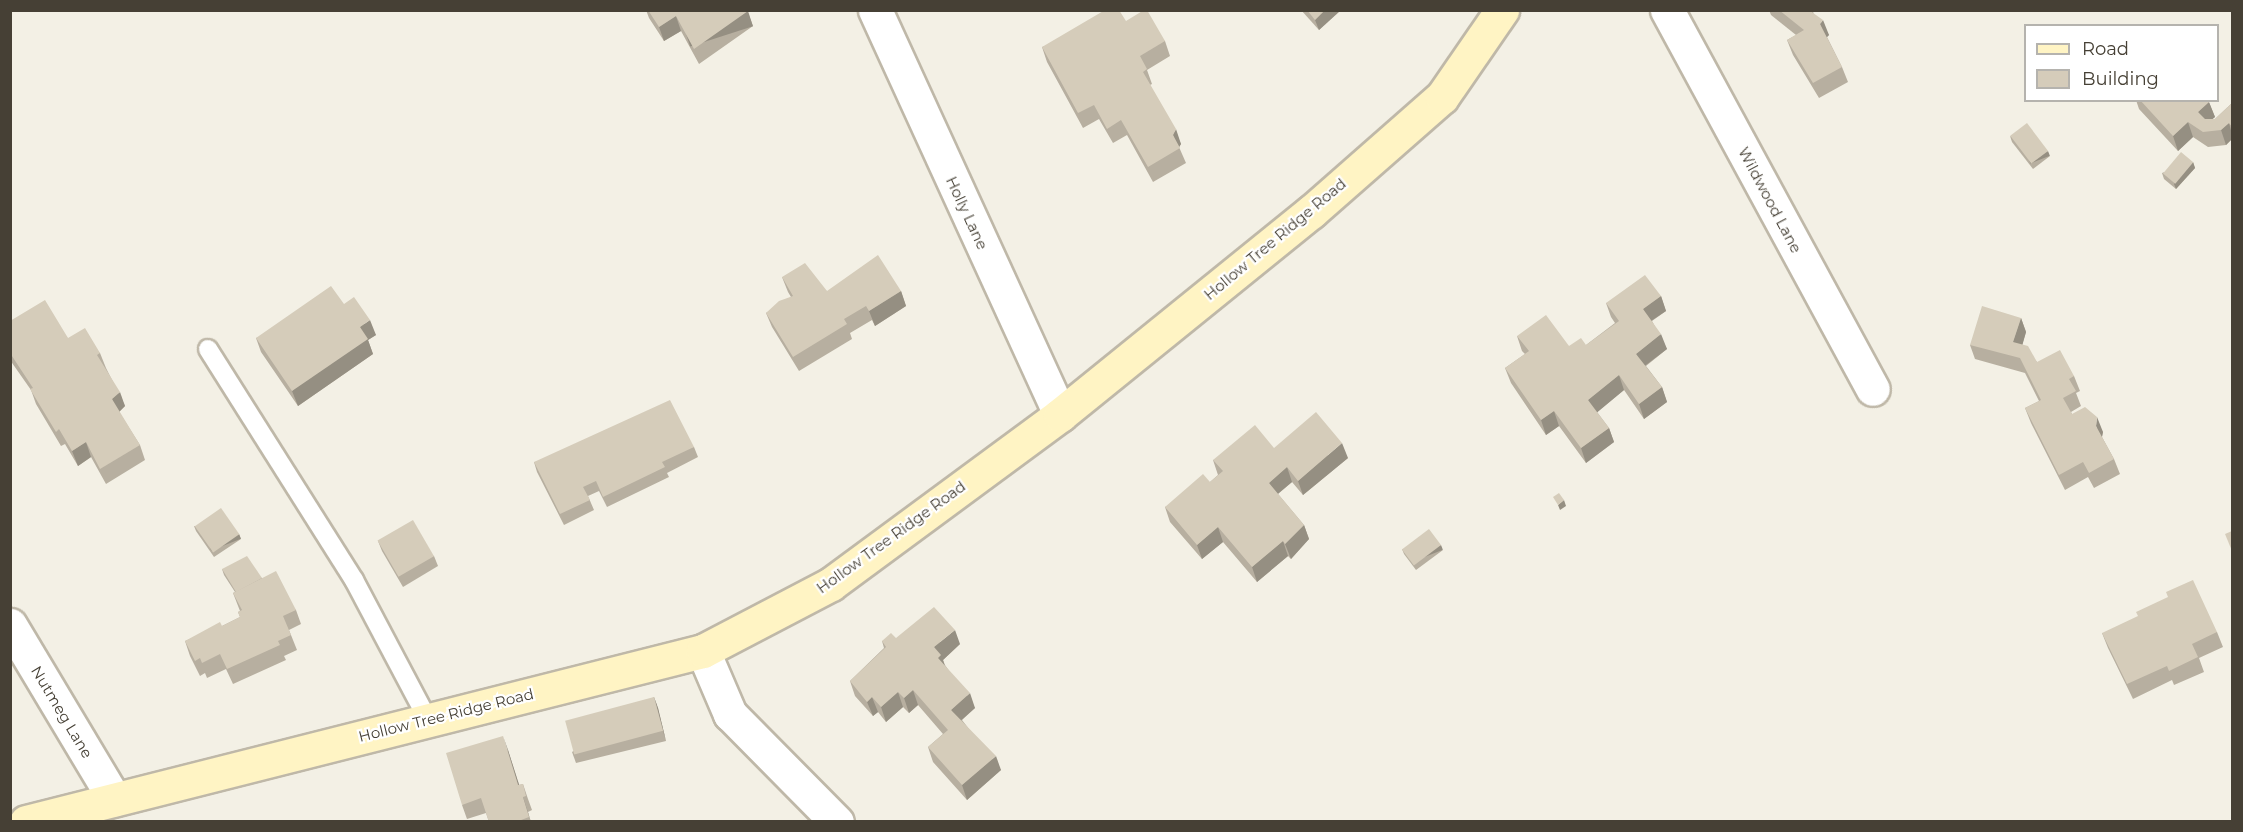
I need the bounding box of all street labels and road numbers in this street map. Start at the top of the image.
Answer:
street label: Wildwood Lane [1734,144,1806,256]
street label: Holly Lane [942,174,992,252]
street label: Hollow Tree Ridge Road [1200,174,1350,304]
street label: Hollow Tree Ridge Road [813,477,969,597]
street label: Nutmeg Lane [27,663,97,761]
street label: Hollow Tree Ridge Road [357,685,535,745]

